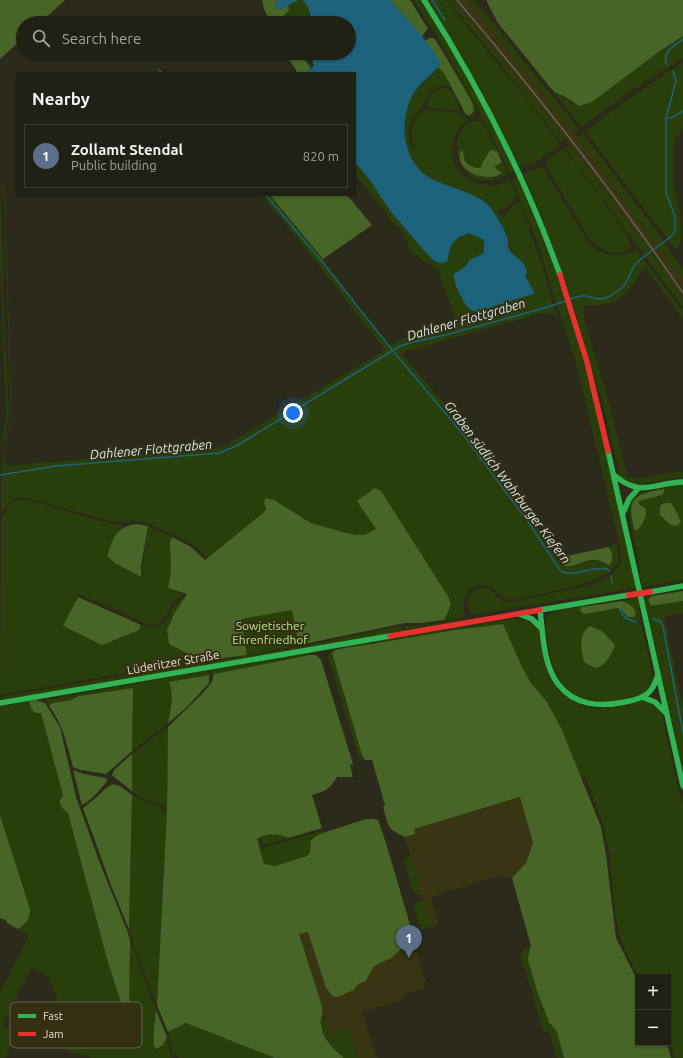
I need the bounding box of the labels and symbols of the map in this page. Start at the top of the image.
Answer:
water label: Dahlener Flottgraben [405,295,527,343]
water label: Graben südlich Wahrburger Kiefern [441,398,574,567]
your location [283,403,303,423]
water label: Dahlener Flottgraben [89,437,213,461]
park label: Sowjetischer Ehrenfriedhof [232,619,308,646]
street label: Lüderitzer Straße [126,647,220,677]
pin: 1 [396,925,422,958]
legend [10,1002,142,1048]
text: Fast [43,1010,64,1022]
text: Jam [43,1028,64,1040]

